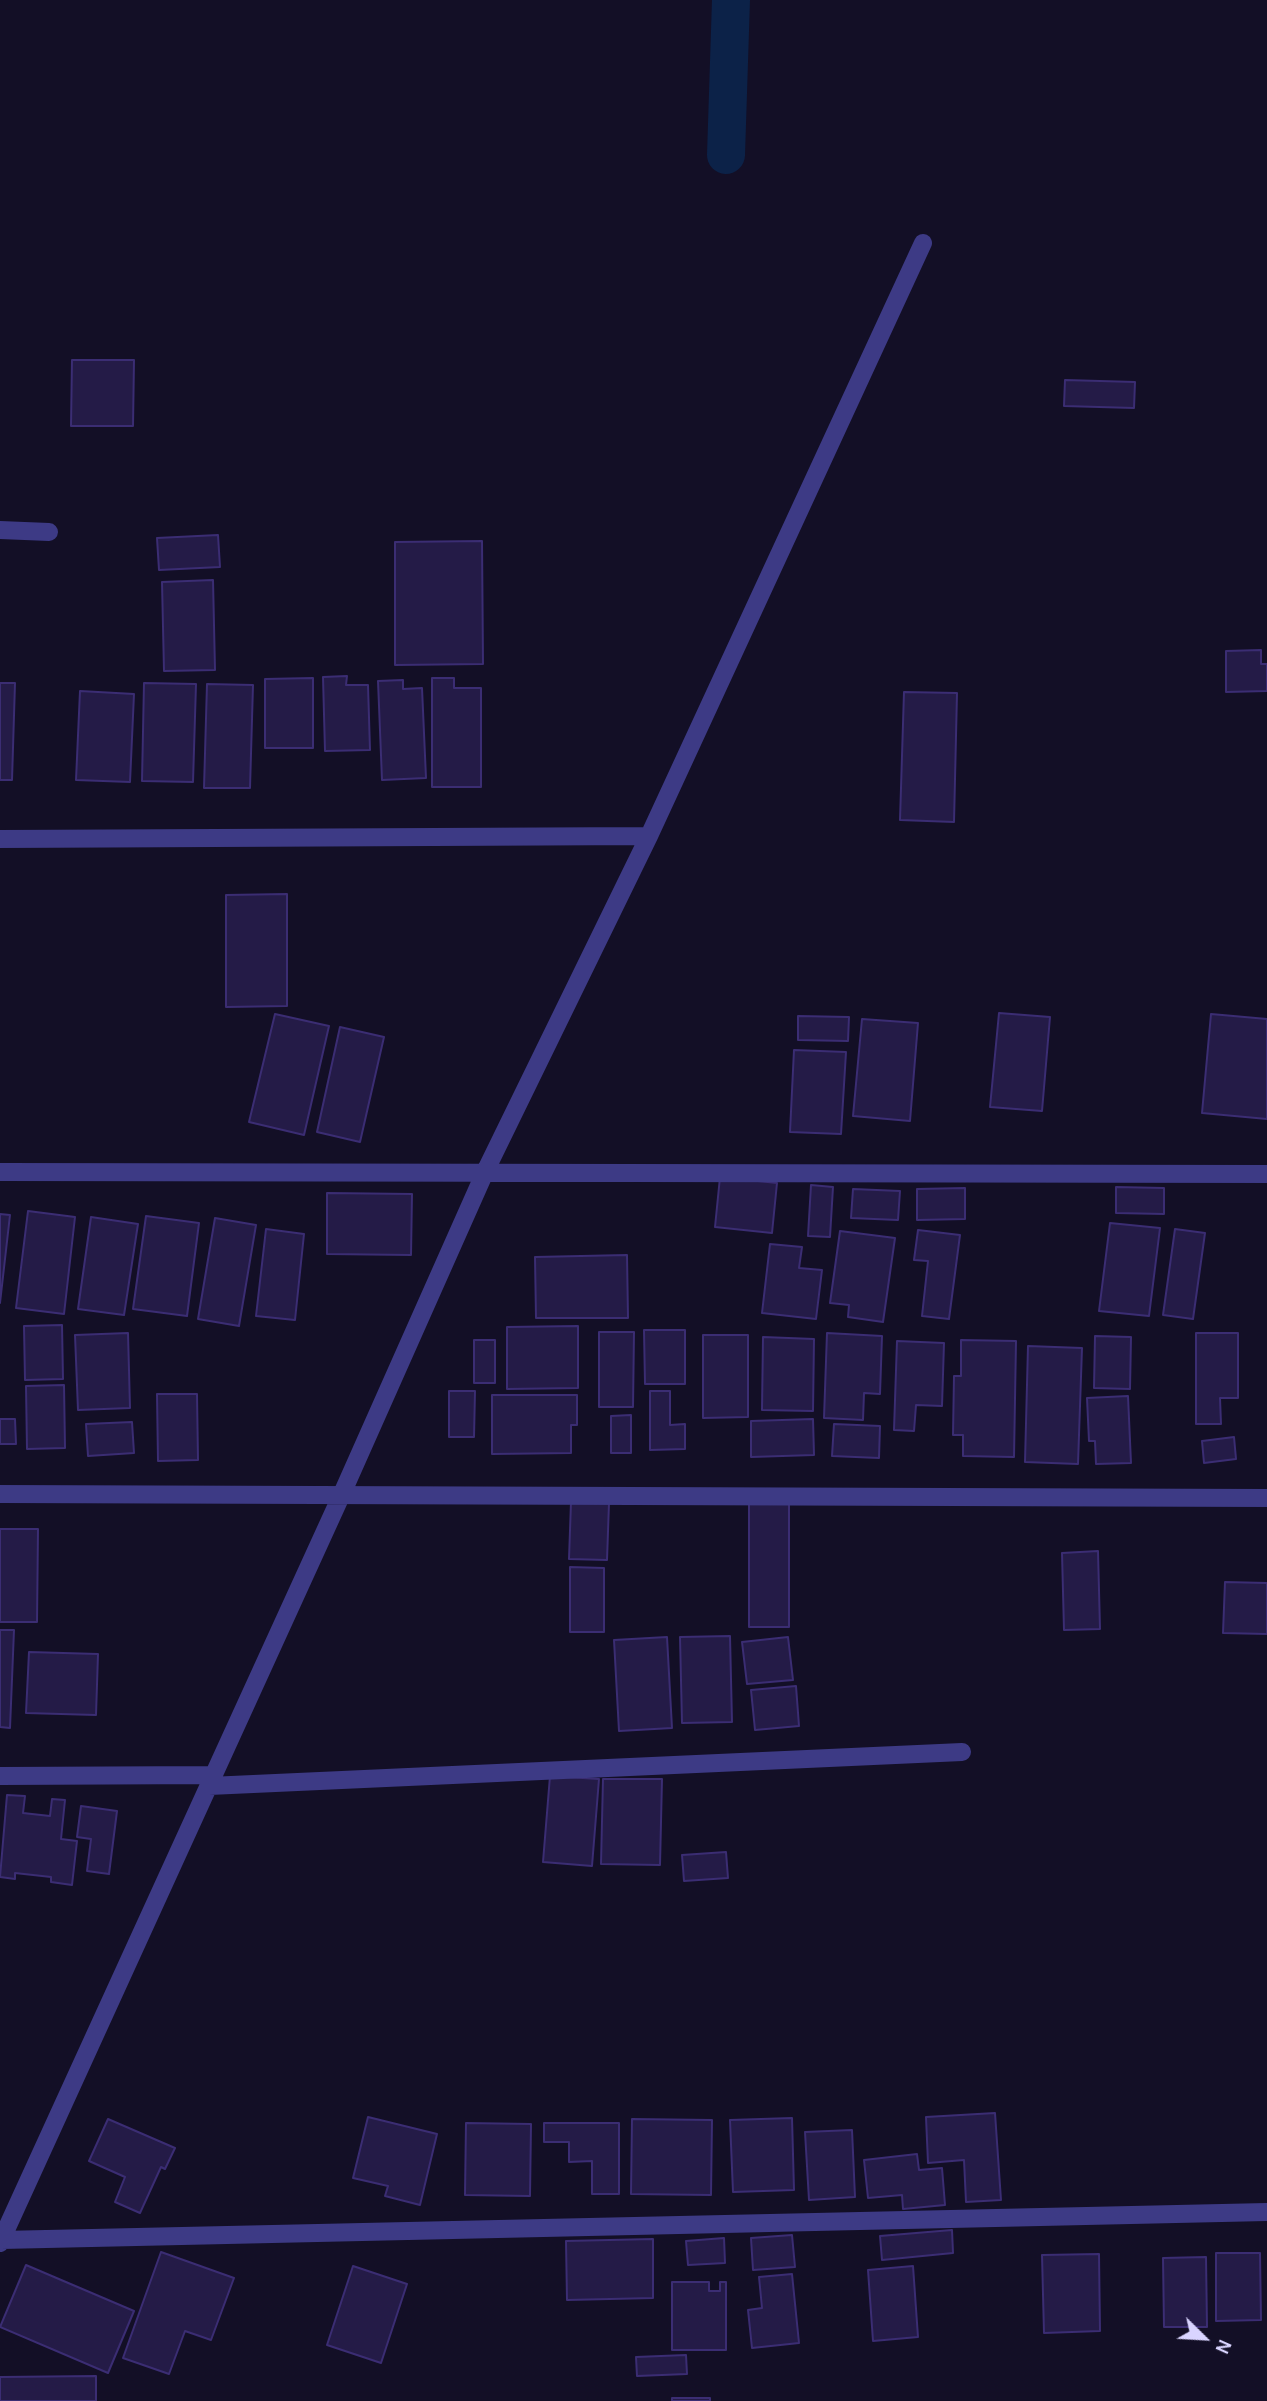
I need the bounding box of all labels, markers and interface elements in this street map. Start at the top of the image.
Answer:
north arrow [1169,2303,1239,2373]
text: N [1210,2336,1236,2357]

